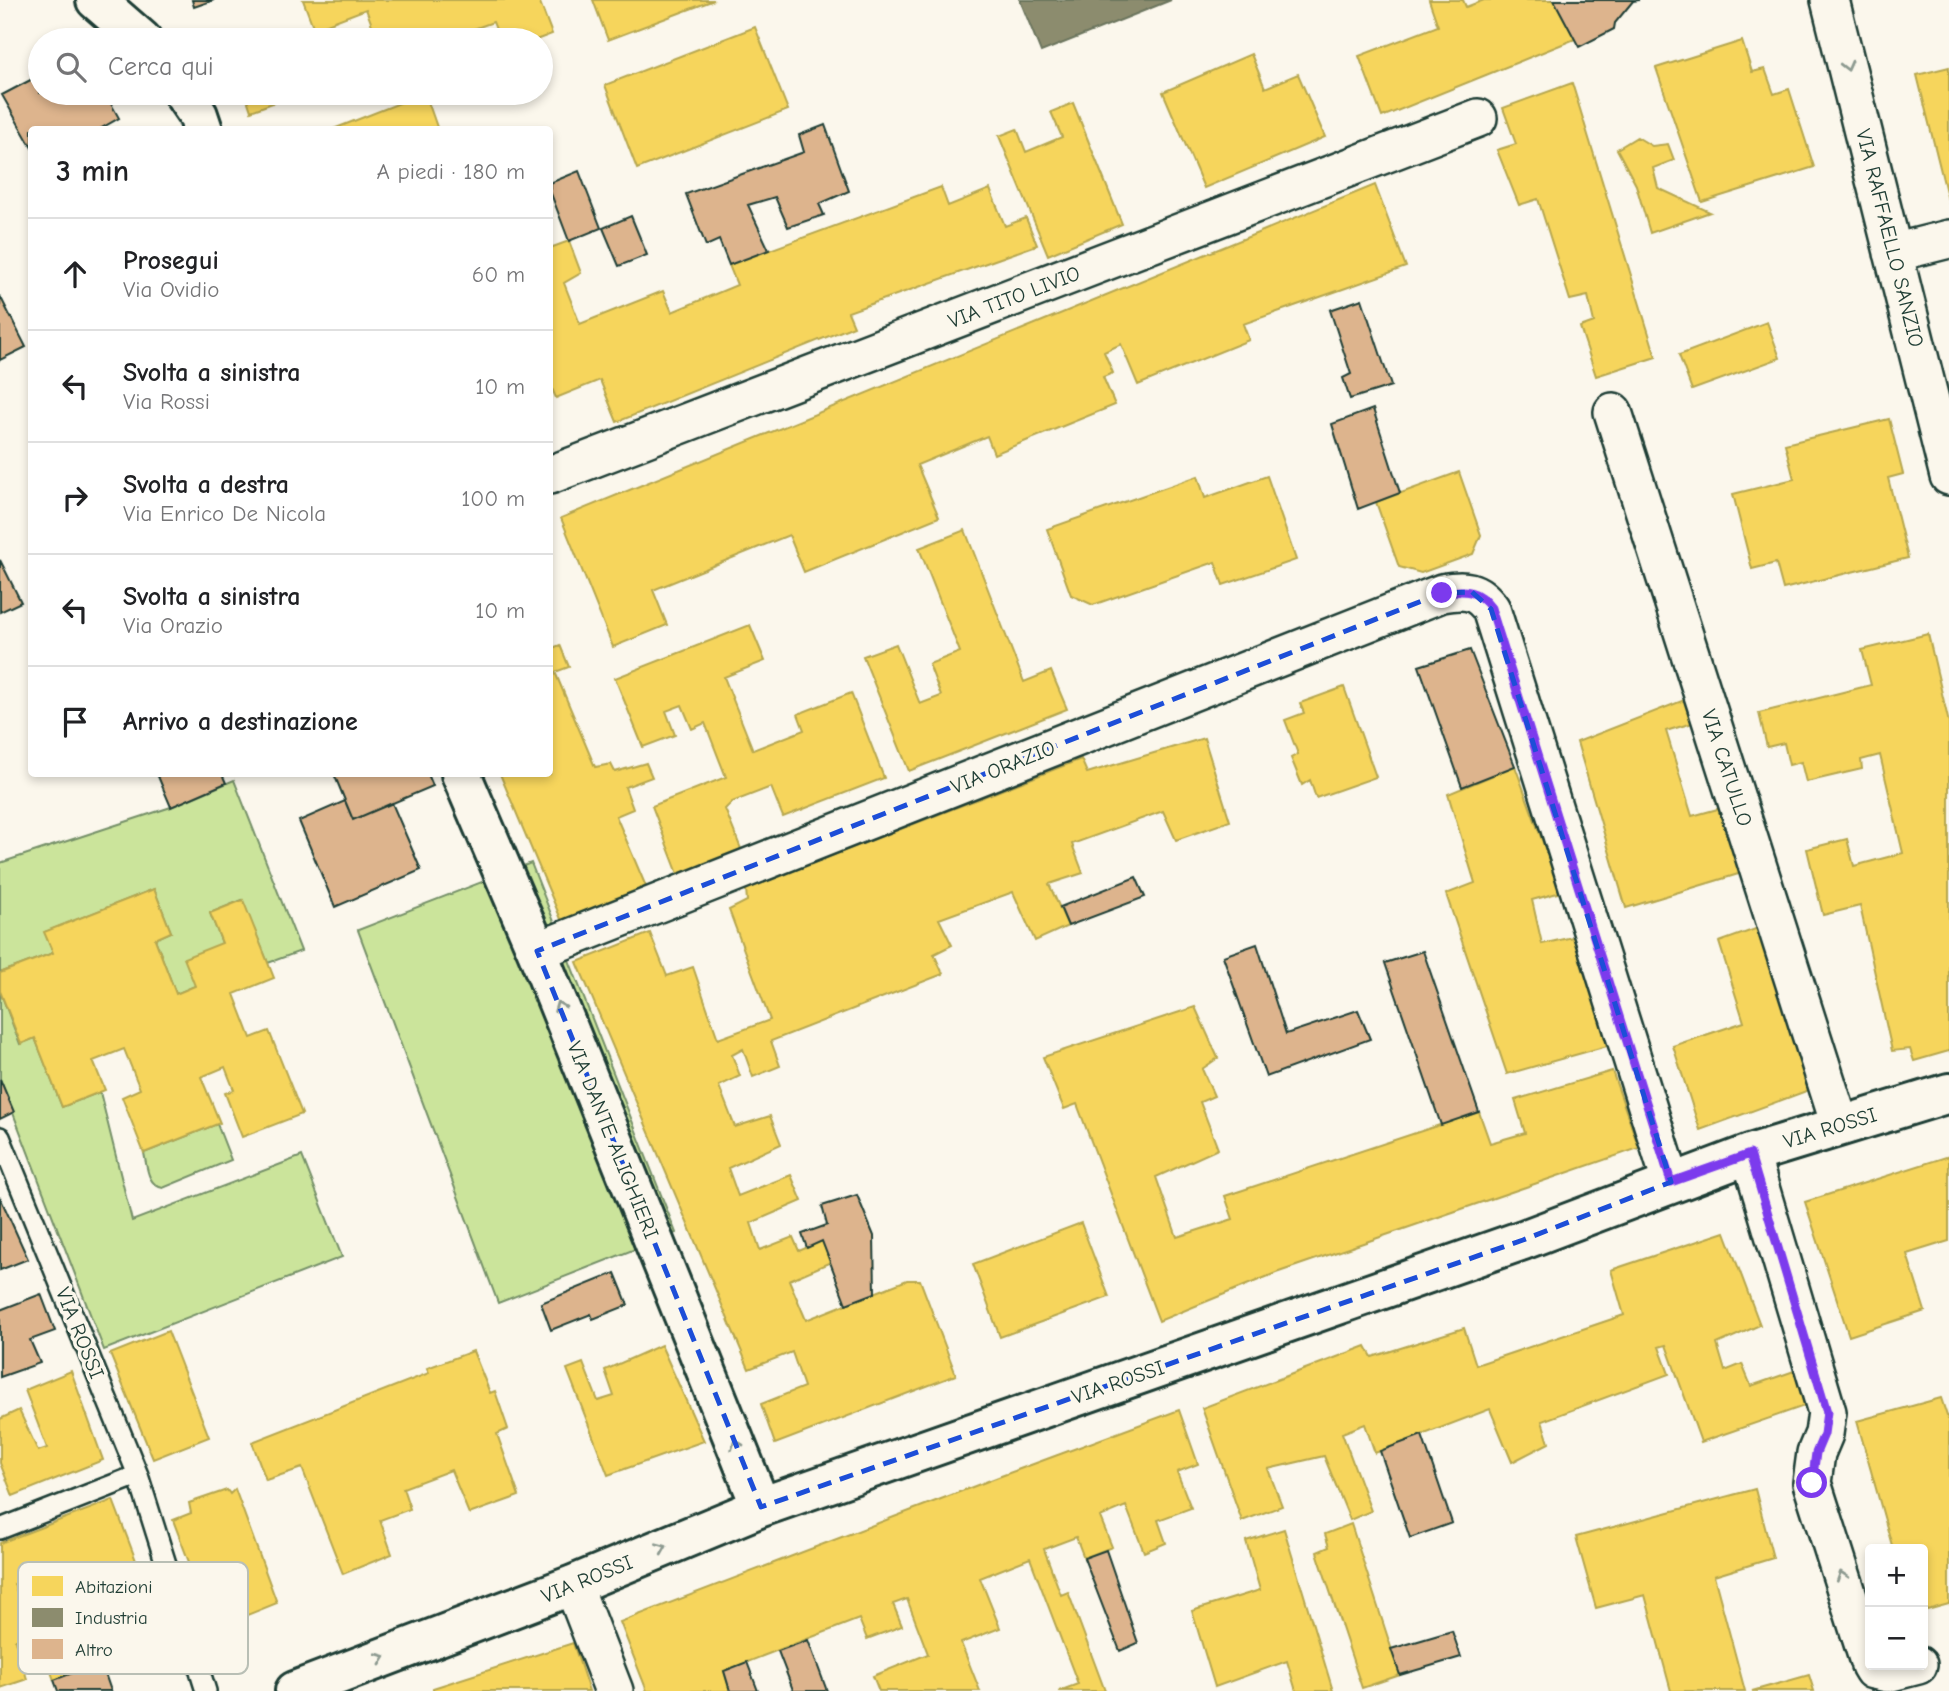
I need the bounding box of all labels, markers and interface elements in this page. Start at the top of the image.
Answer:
search box [28,28,553,105]
icon: search [52,48,90,86]
text: Cerca qui [108,52,214,82]
one-way arrow [1839,60,1853,72]
street label: VIA RAFFAELLO SANZIO [1851,126,1929,350]
text: 3 min [56,154,129,189]
text: A piedi · 180 m [377,158,525,185]
text: Prosegui [123,246,219,276]
icon: ahead [56,255,94,293]
text: 60 m [472,261,525,288]
street label: VIA TITO LIVIO [945,261,1083,333]
text: Via Ovidio [123,276,219,303]
text: Svolta a sinistra [123,358,301,388]
icon: left [56,367,94,405]
text: 10 m [475,373,525,400]
text: Via Rossi [123,388,210,415]
text: Svolta a destra [123,470,289,500]
icon: right [56,479,94,517]
text: 100 m [461,485,525,512]
text: Via Enrico De Nicola [123,500,326,527]
route end [1426,577,1457,608]
text: Svolta a sinistra [123,582,301,612]
icon: left [56,591,94,629]
text: 10 m [475,597,525,624]
text: Via Orazio [123,612,223,639]
icon: arrive [56,703,94,741]
street label: VIA CATULLO [1697,706,1757,830]
text: Arrivo a destinazione [123,707,358,737]
street label: VIA ORAZIO [947,735,1059,799]
one-way arrow [553,1000,567,1012]
street label: VIA DANTE ALIGHIERI [562,1038,664,1242]
street label: VIA ROSSI [1781,1102,1879,1154]
street label: VIA ROSSI [51,1284,109,1382]
street label: VIA ROSSI [1069,1355,1167,1409]
one-way arrow [730,1438,744,1450]
route start [1796,1467,1827,1498]
one-way arrow [655,1543,667,1557]
map controls [1865,1544,1928,1670]
button: + [1865,1544,1928,1607]
street label: VIA ROSSI [538,1550,636,1608]
legend [18,1562,248,1674]
one-way arrow [1836,1571,1850,1583]
text: Abitazioni [75,1576,153,1598]
text: Industria [75,1607,148,1629]
button: − [1865,1607,1928,1670]
text: Altro [75,1639,113,1661]
one-way arrow [375,1652,387,1666]

